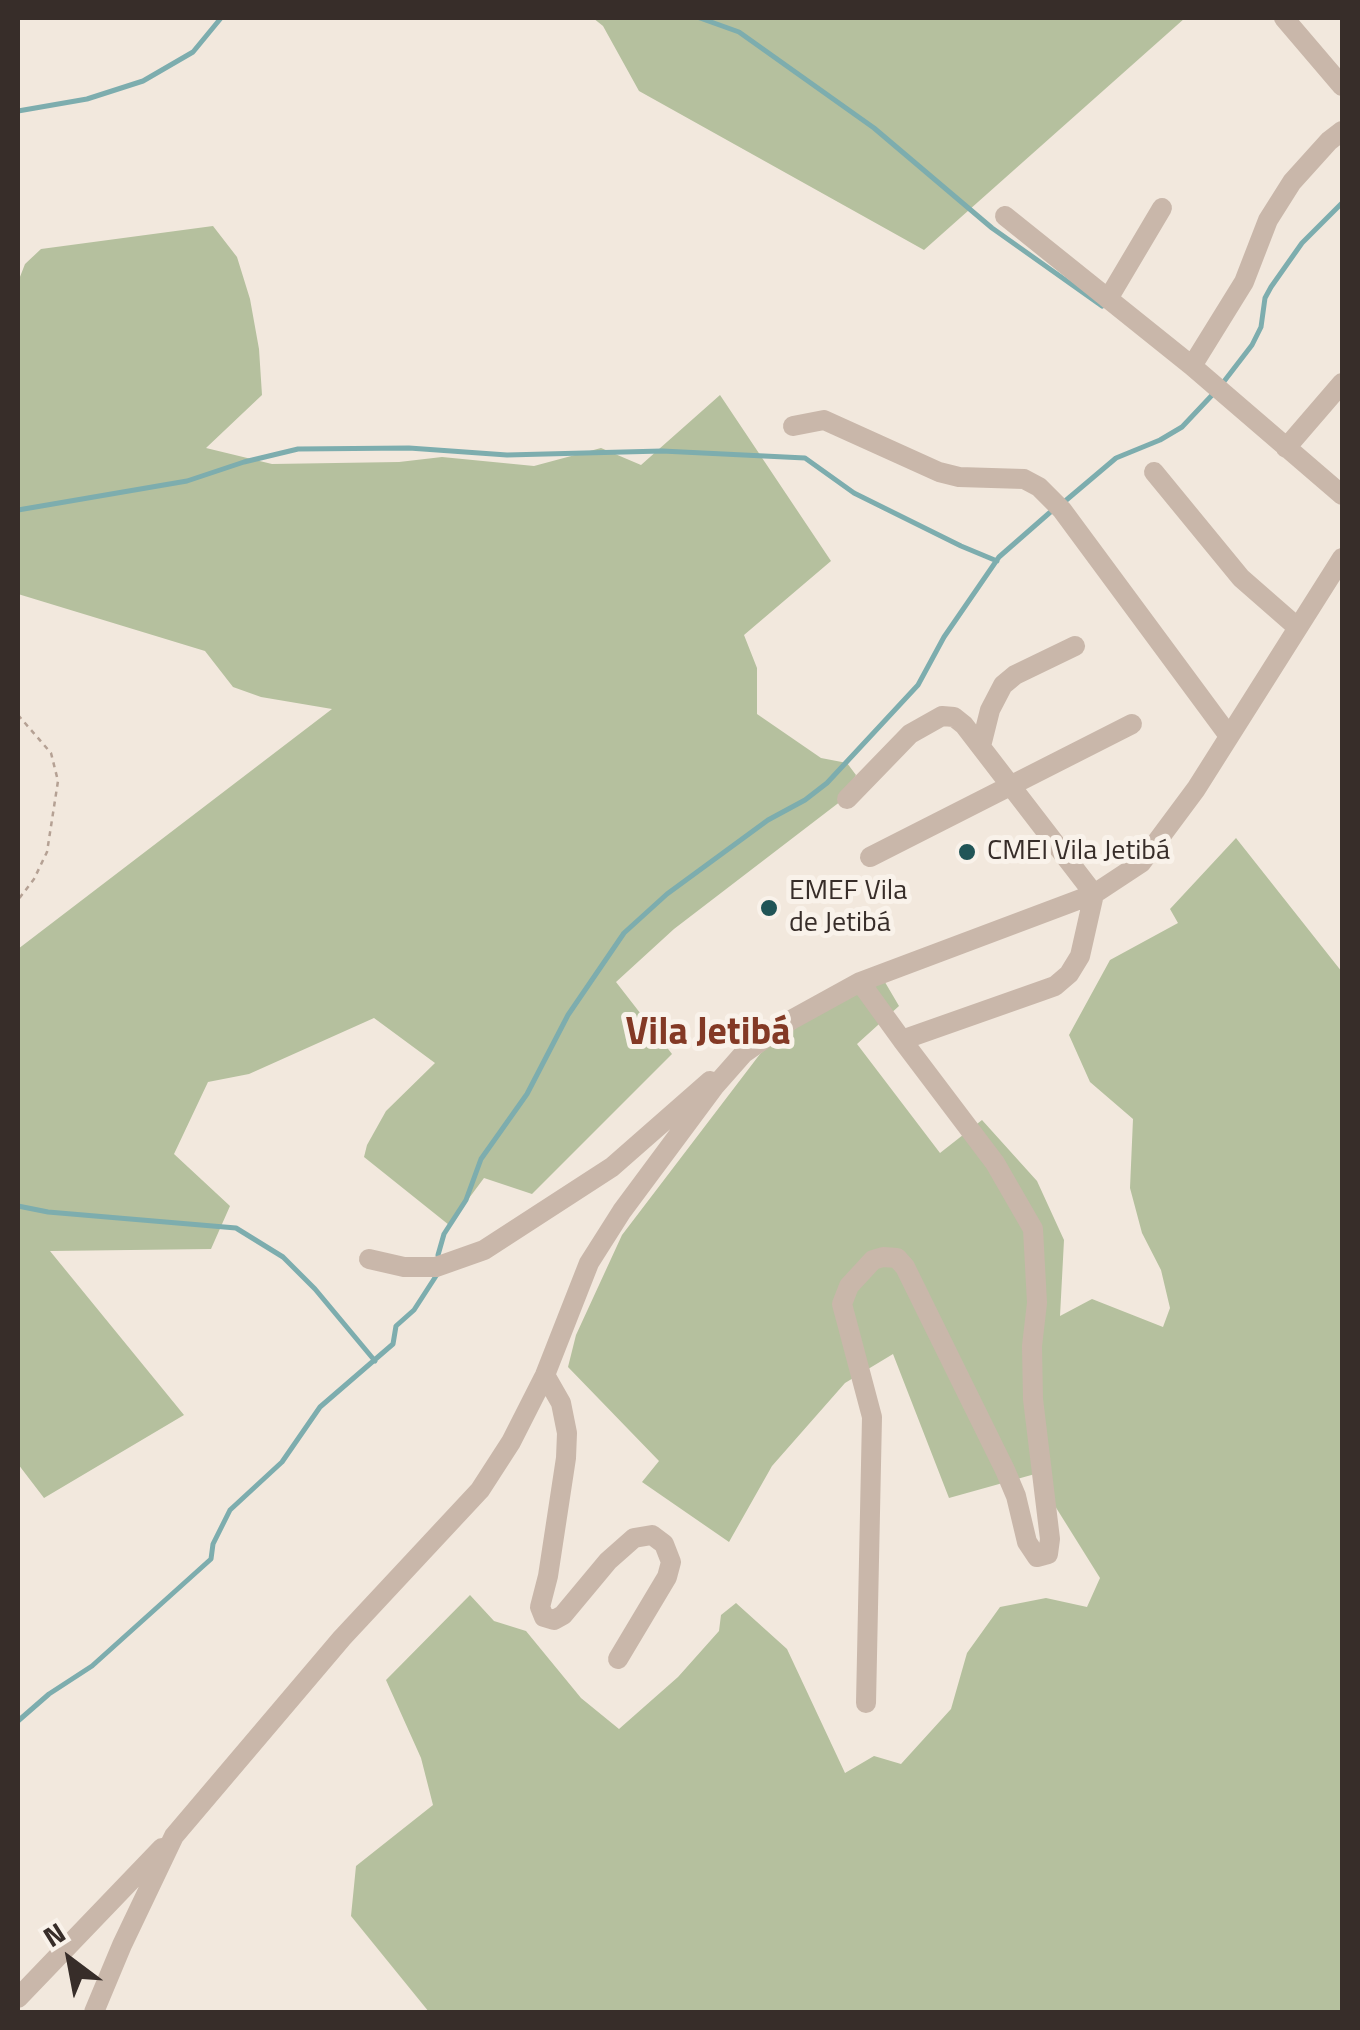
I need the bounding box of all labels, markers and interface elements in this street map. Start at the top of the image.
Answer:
place label: CMEI Vila Jetibá [987,835,1170,869]
marker: CMEI Vila Jetibá [956,841,978,863]
place label: EMEF Vila de Jetibá [789,875,907,941]
marker: EMEF Vila de Jetibá [758,897,780,919]
district label: Vila Jetibá [625,1012,791,1058]
north arrow [20,1910,120,2010]
text: N [34,1911,73,1958]

